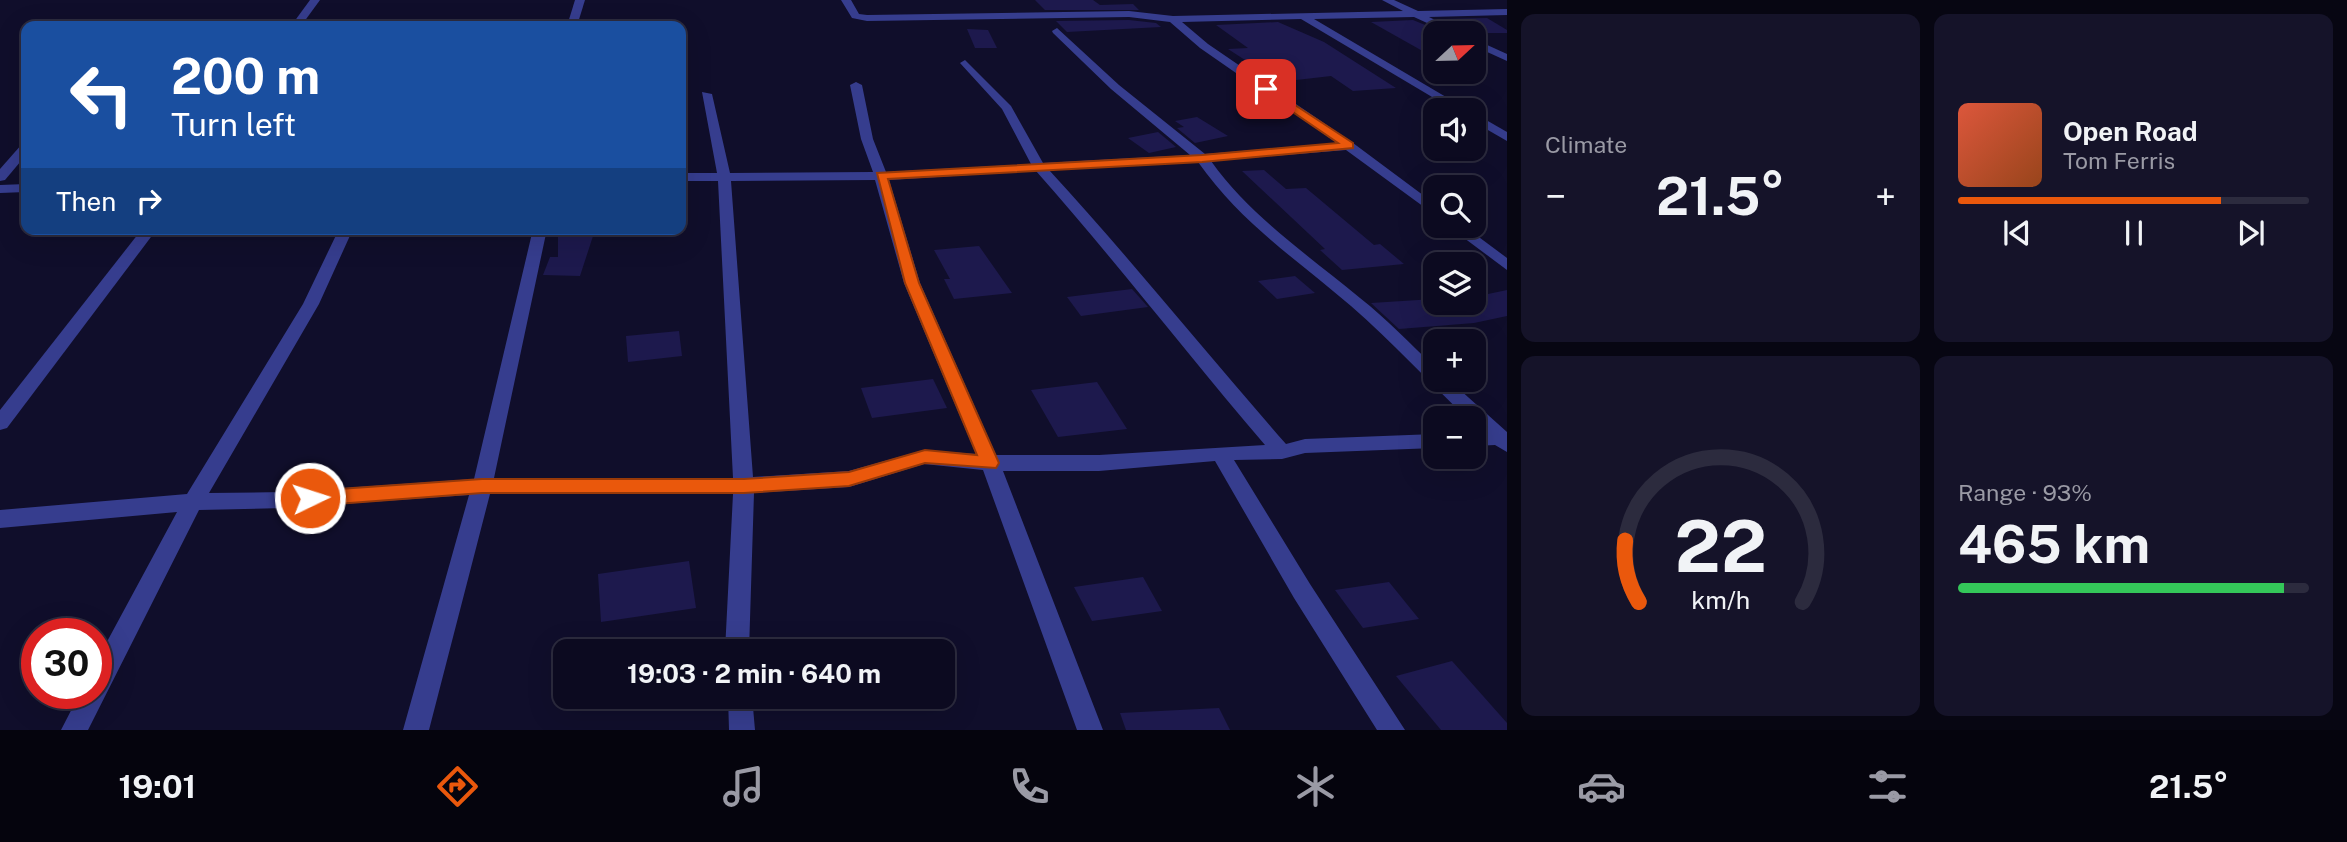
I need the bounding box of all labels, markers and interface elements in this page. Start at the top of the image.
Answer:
north arrow [1423,21,1486,84]
map controls [1423,21,1486,469]
text: 200 m [171,47,320,105]
icon: left [56,49,147,140]
pin [1236,59,1296,119]
icon: arrive [1247,70,1285,108]
button: sound [1423,98,1486,161]
text: Turn left [171,106,296,143]
text: Open Road [2063,116,2198,147]
text: Climate [1545,131,1627,158]
text: Tom Ferris [2063,147,2175,174]
text: 21.5° [1656,166,1785,227]
text: − [1545,174,1566,219]
text: + [1875,174,1896,219]
button: search [1423,175,1486,238]
icon: right [130,182,168,220]
text: Then [56,186,116,217]
icon: previous [1998,214,2036,252]
icon: pause [2115,214,2153,252]
icon: next [2232,214,2270,252]
button: layers [1423,252,1486,315]
button: + [1423,329,1486,392]
button: − [1423,406,1486,469]
position arrow [273,461,347,535]
text: Range · 93% [1958,479,2092,506]
text: 22 [1674,503,1767,588]
text: 465 km [1958,514,2150,575]
text: km/h [1691,585,1750,615]
speed limit sign: 30 [21,618,112,709]
text: 19:03 · 2 min · 640 m [627,658,881,689]
icon: directions [433,762,482,811]
icon: music [719,762,768,811]
icon: phone [1005,762,1054,811]
icon: climate [1291,762,1340,811]
icon: car [1577,762,1626,811]
icon: filters [1863,762,1912,811]
text: 19:01 [118,768,196,805]
text: 21.5° [2149,768,2228,805]

